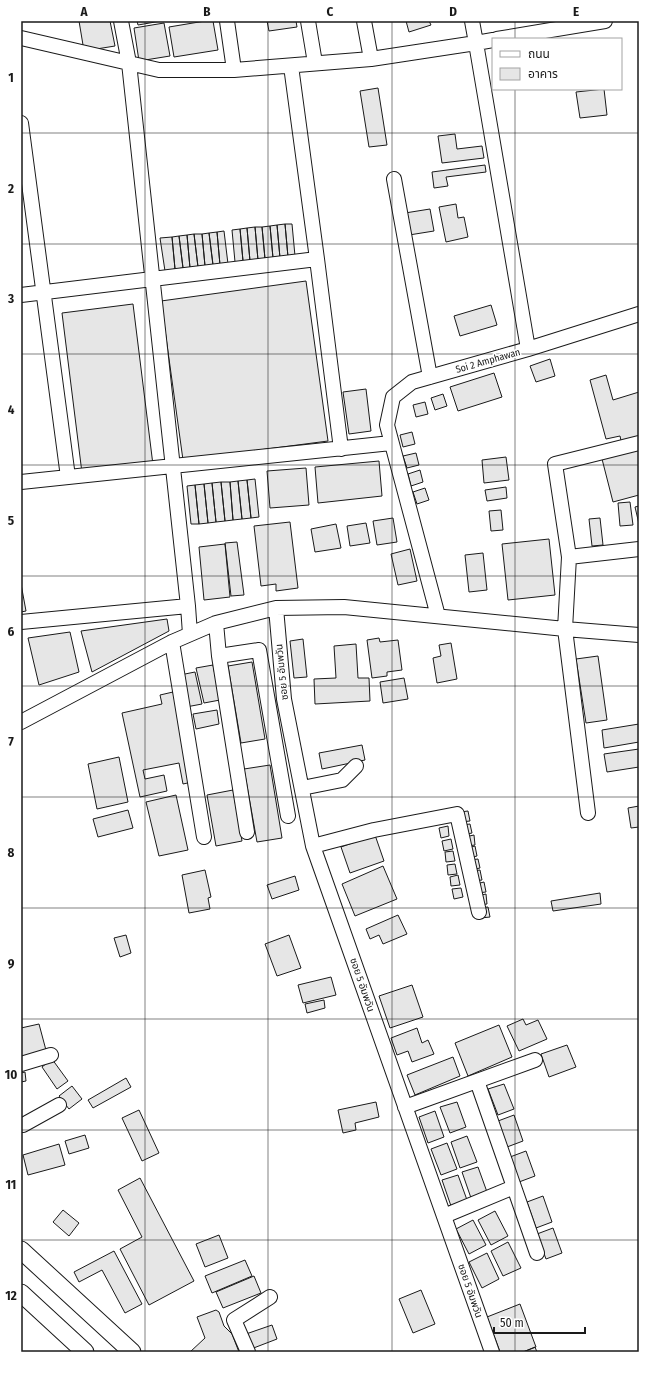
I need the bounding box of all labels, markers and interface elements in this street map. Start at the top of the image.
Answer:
text: A [79,4,88,19]
text: B [203,4,211,19]
text: C [327,4,334,19]
text: D [449,4,457,19]
text: E [573,4,579,19]
legend [492,38,622,90]
text: ถนน [528,47,550,61]
text: อาคาร [528,67,558,81]
text: 1 [8,70,14,85]
text: 2 [7,181,14,196]
text: 3 [7,291,14,306]
street label: Soi 2 Amphawan [454,346,522,376]
text: 4 [8,402,15,417]
text: 5 [8,513,14,528]
text: 6 [8,624,15,639]
street label: ซอย 5 อัมพวัน [273,643,291,701]
text: 7 [8,734,14,749]
text: 8 [8,845,15,860]
text: 9 [8,956,15,971]
street label: ซอย 5 อัมพวัน [347,956,377,1014]
text: 10 [5,1067,17,1082]
text: 11 [6,1177,16,1192]
street label: ซอย 5 อัมพวัน [455,1262,485,1320]
text: 12 [5,1288,17,1303]
scale bar [494,1309,585,1335]
text: 50 m [500,1316,524,1330]

